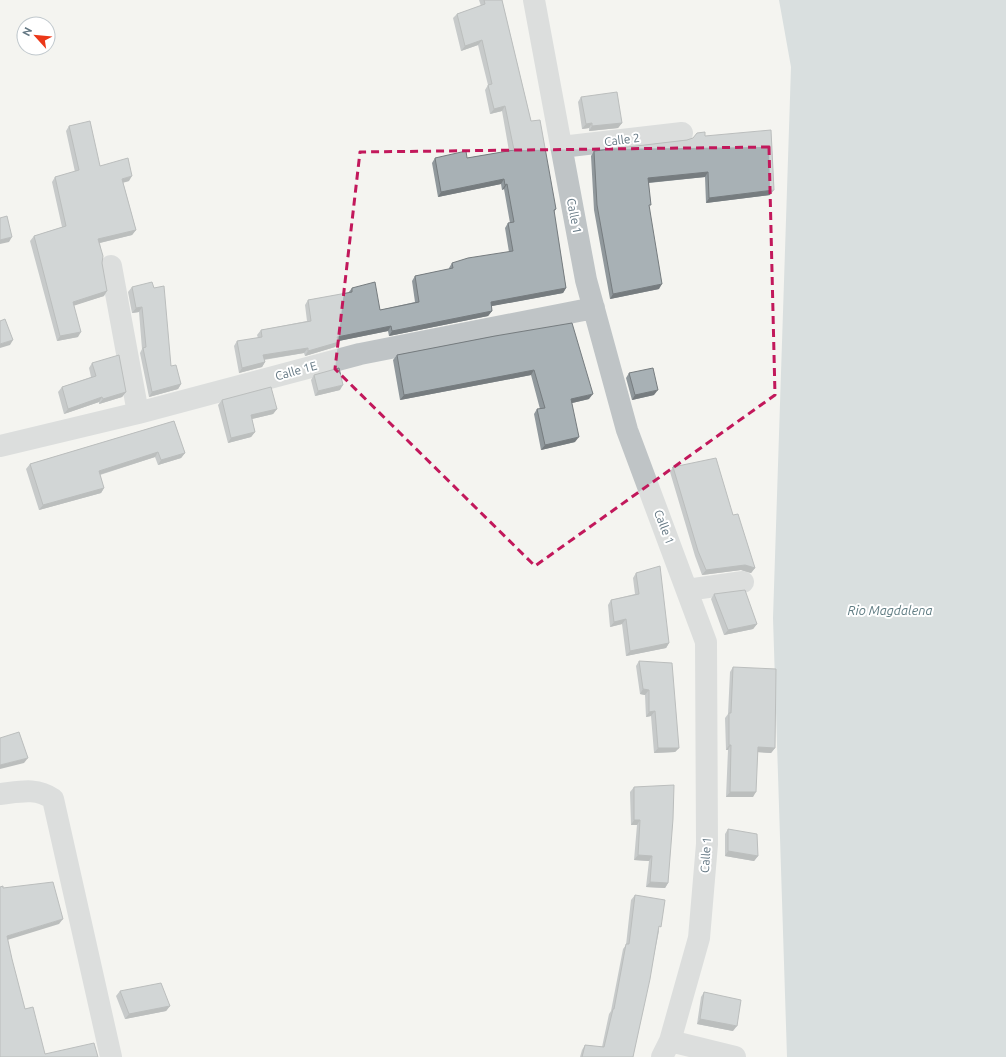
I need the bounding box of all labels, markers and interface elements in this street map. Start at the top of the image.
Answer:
north arrow [16,16,56,56]
text: N [20,25,34,38]
street label: Calle 2 [603,131,641,148]
street label: Calle 1 [565,197,584,235]
street label: Calle 1E [274,359,318,382]
street label: Calle 1 [652,508,677,546]
water label: Rio Magdalena [848,603,932,617]
street label: Calle 1 [698,837,713,873]

